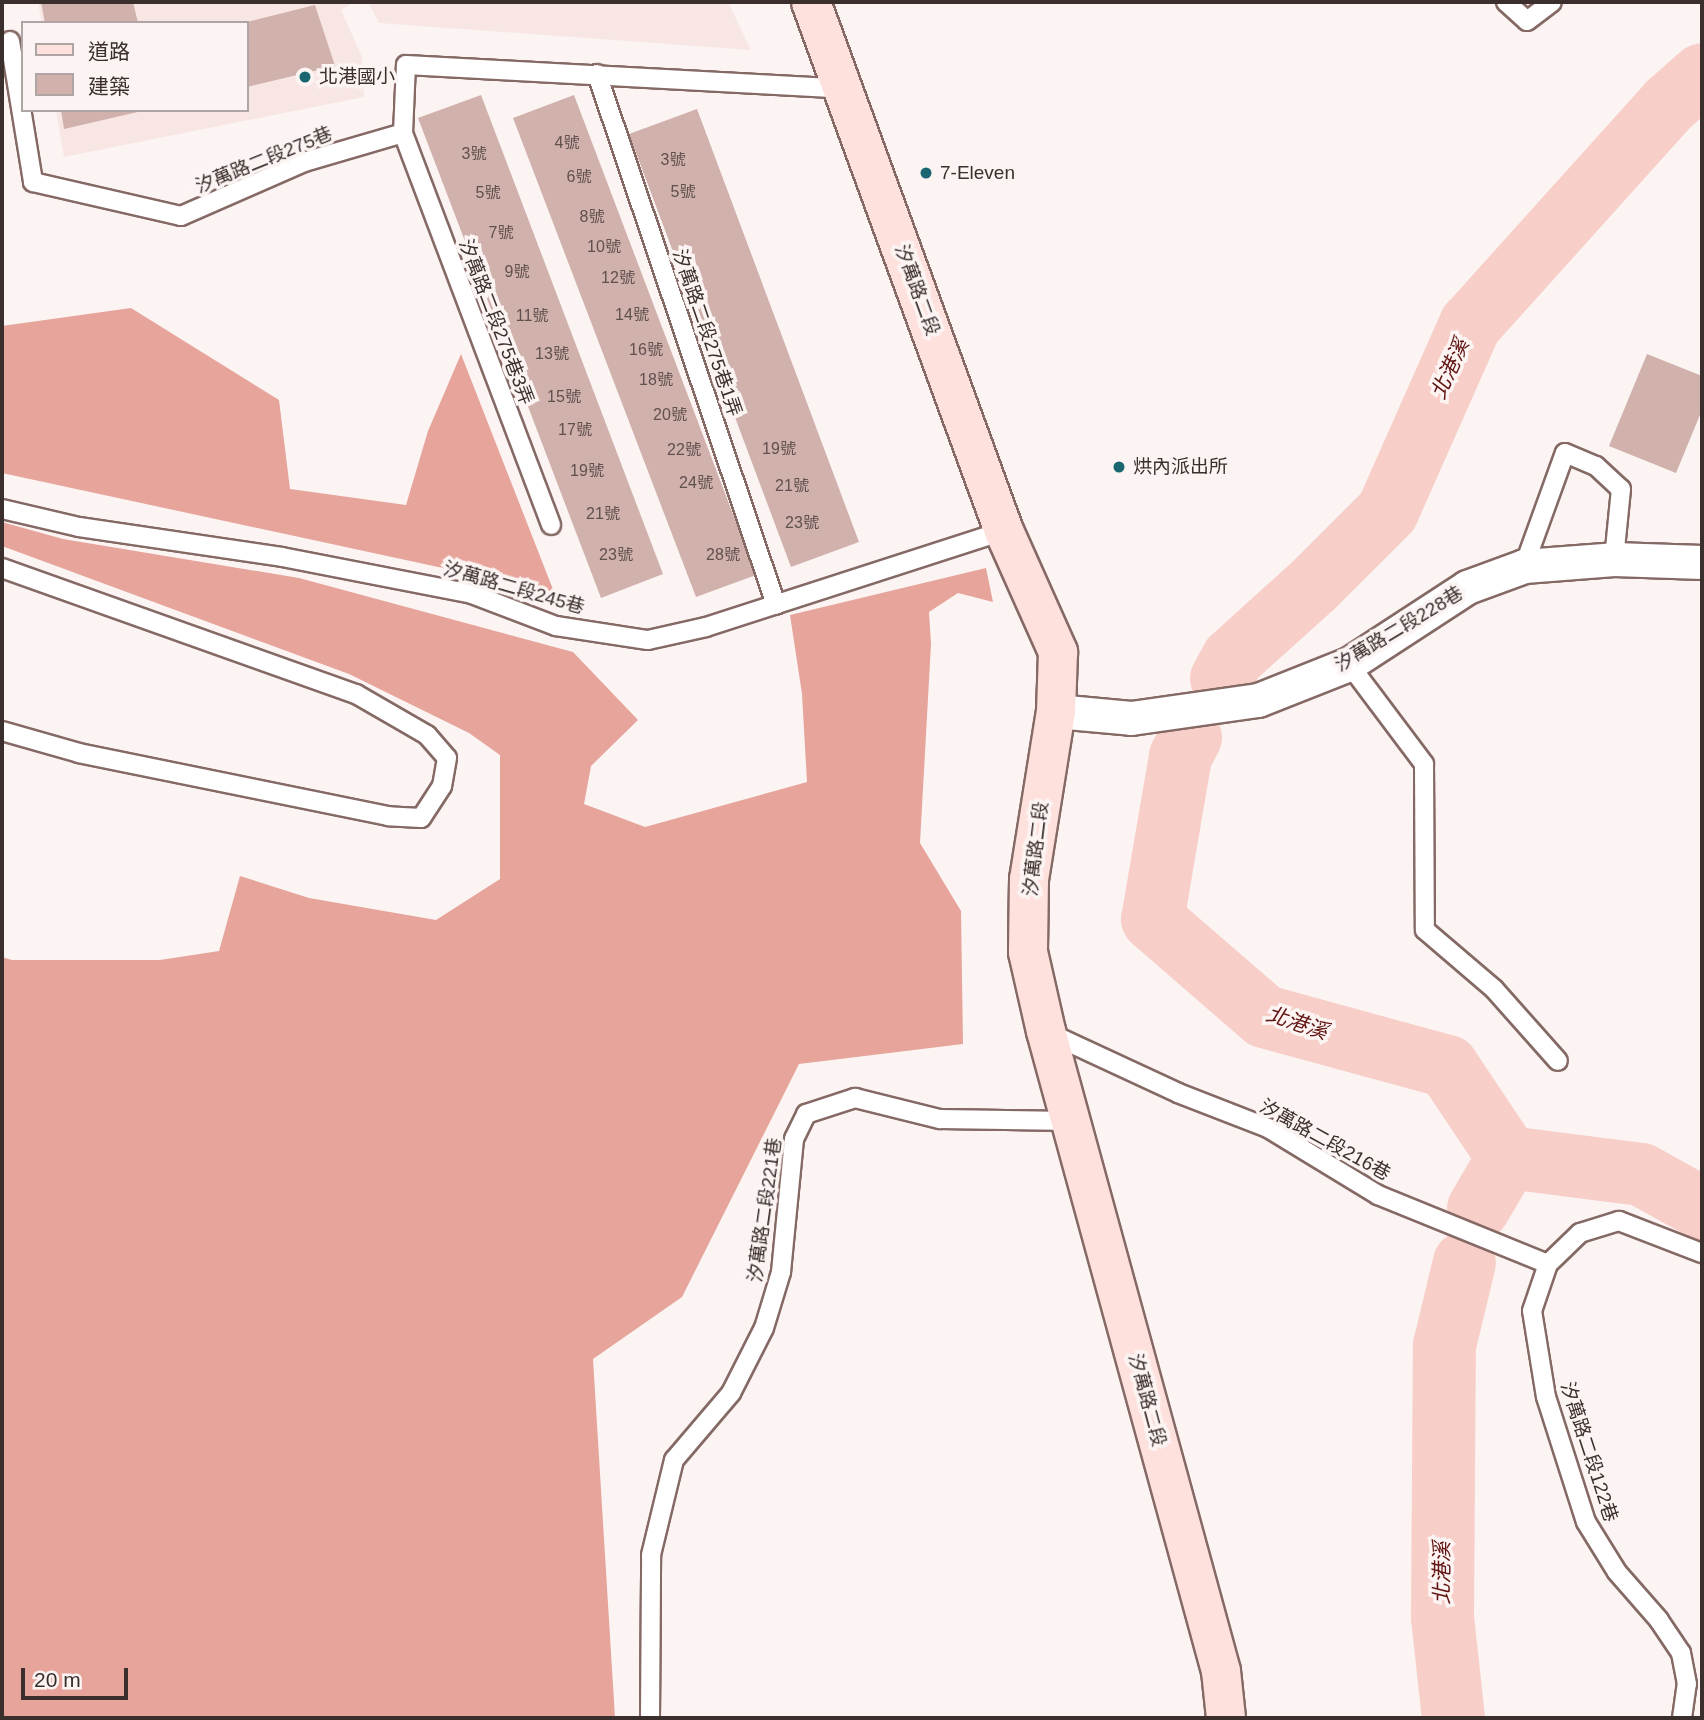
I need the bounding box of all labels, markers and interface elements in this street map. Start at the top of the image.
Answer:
legend [21,21,248,112]
text: 道路 [88,40,130,63]
place label: 北港國小 [319,66,395,88]
marker: 北港國小 [297,69,313,85]
text: 建築 [88,75,130,98]
street label: 汐萬路二段275巷 [192,122,336,198]
house number: 4號 [555,133,579,153]
house number: 3號 [462,144,486,164]
house number: 3號 [661,150,685,170]
place label: 7-Eleven [940,162,1015,184]
marker: 7-Eleven [918,165,934,181]
house number: 6號 [567,167,591,187]
house number: 5號 [671,182,695,202]
house number: 5號 [476,183,500,203]
house number: 8號 [580,207,604,227]
house number: 7號 [489,223,513,243]
street label: 汐萬路二段275巷3弄 [454,236,538,408]
house number: 10號 [587,237,621,257]
street label: 汐萬路二段 [890,241,944,339]
street label: 汐萬路二段275巷1弄 [668,246,746,420]
house number: 9號 [505,262,529,282]
house number: 12號 [601,268,635,288]
house number: 14號 [615,305,649,325]
house number: 11號 [516,306,548,326]
water label: 北港溪 [1426,335,1474,403]
house number: 16號 [629,340,663,360]
house number: 13號 [535,344,569,364]
house number: 18號 [639,370,673,390]
house number: 15號 [547,387,581,407]
house number: 20號 [653,405,687,425]
house number: 17號 [558,420,592,440]
house number: 19號 [762,439,796,459]
house number: 22號 [667,440,701,460]
place label: 烘內派出所 [1133,456,1228,478]
marker: 烘內派出所 [1111,459,1127,475]
house number: 19號 [570,461,604,481]
house number: 24號 [679,473,713,493]
house number: 21號 [775,476,809,496]
house number: 21號 [586,504,620,524]
house number: 23號 [785,513,819,533]
house number: 23號 [599,545,633,565]
house number: 28號 [706,545,740,565]
street label: 汐萬路二段245巷 [441,557,587,619]
street label: 汐萬路二段228巷 [1331,582,1467,676]
street label: 汐萬路二段 [1019,800,1053,898]
water label: 北港溪 [1263,1001,1331,1045]
street label: 汐萬路二段216巷 [1256,1095,1394,1185]
street label: 汐萬路二段221巷 [744,1136,786,1284]
street label: 汐萬路二段 [1124,1351,1170,1449]
street label: 汐萬路二段122巷 [1556,1379,1622,1525]
water label: 北港溪 [1429,1542,1455,1604]
scale bar [24,1654,131,1698]
text: 20 m [34,1668,81,1691]

